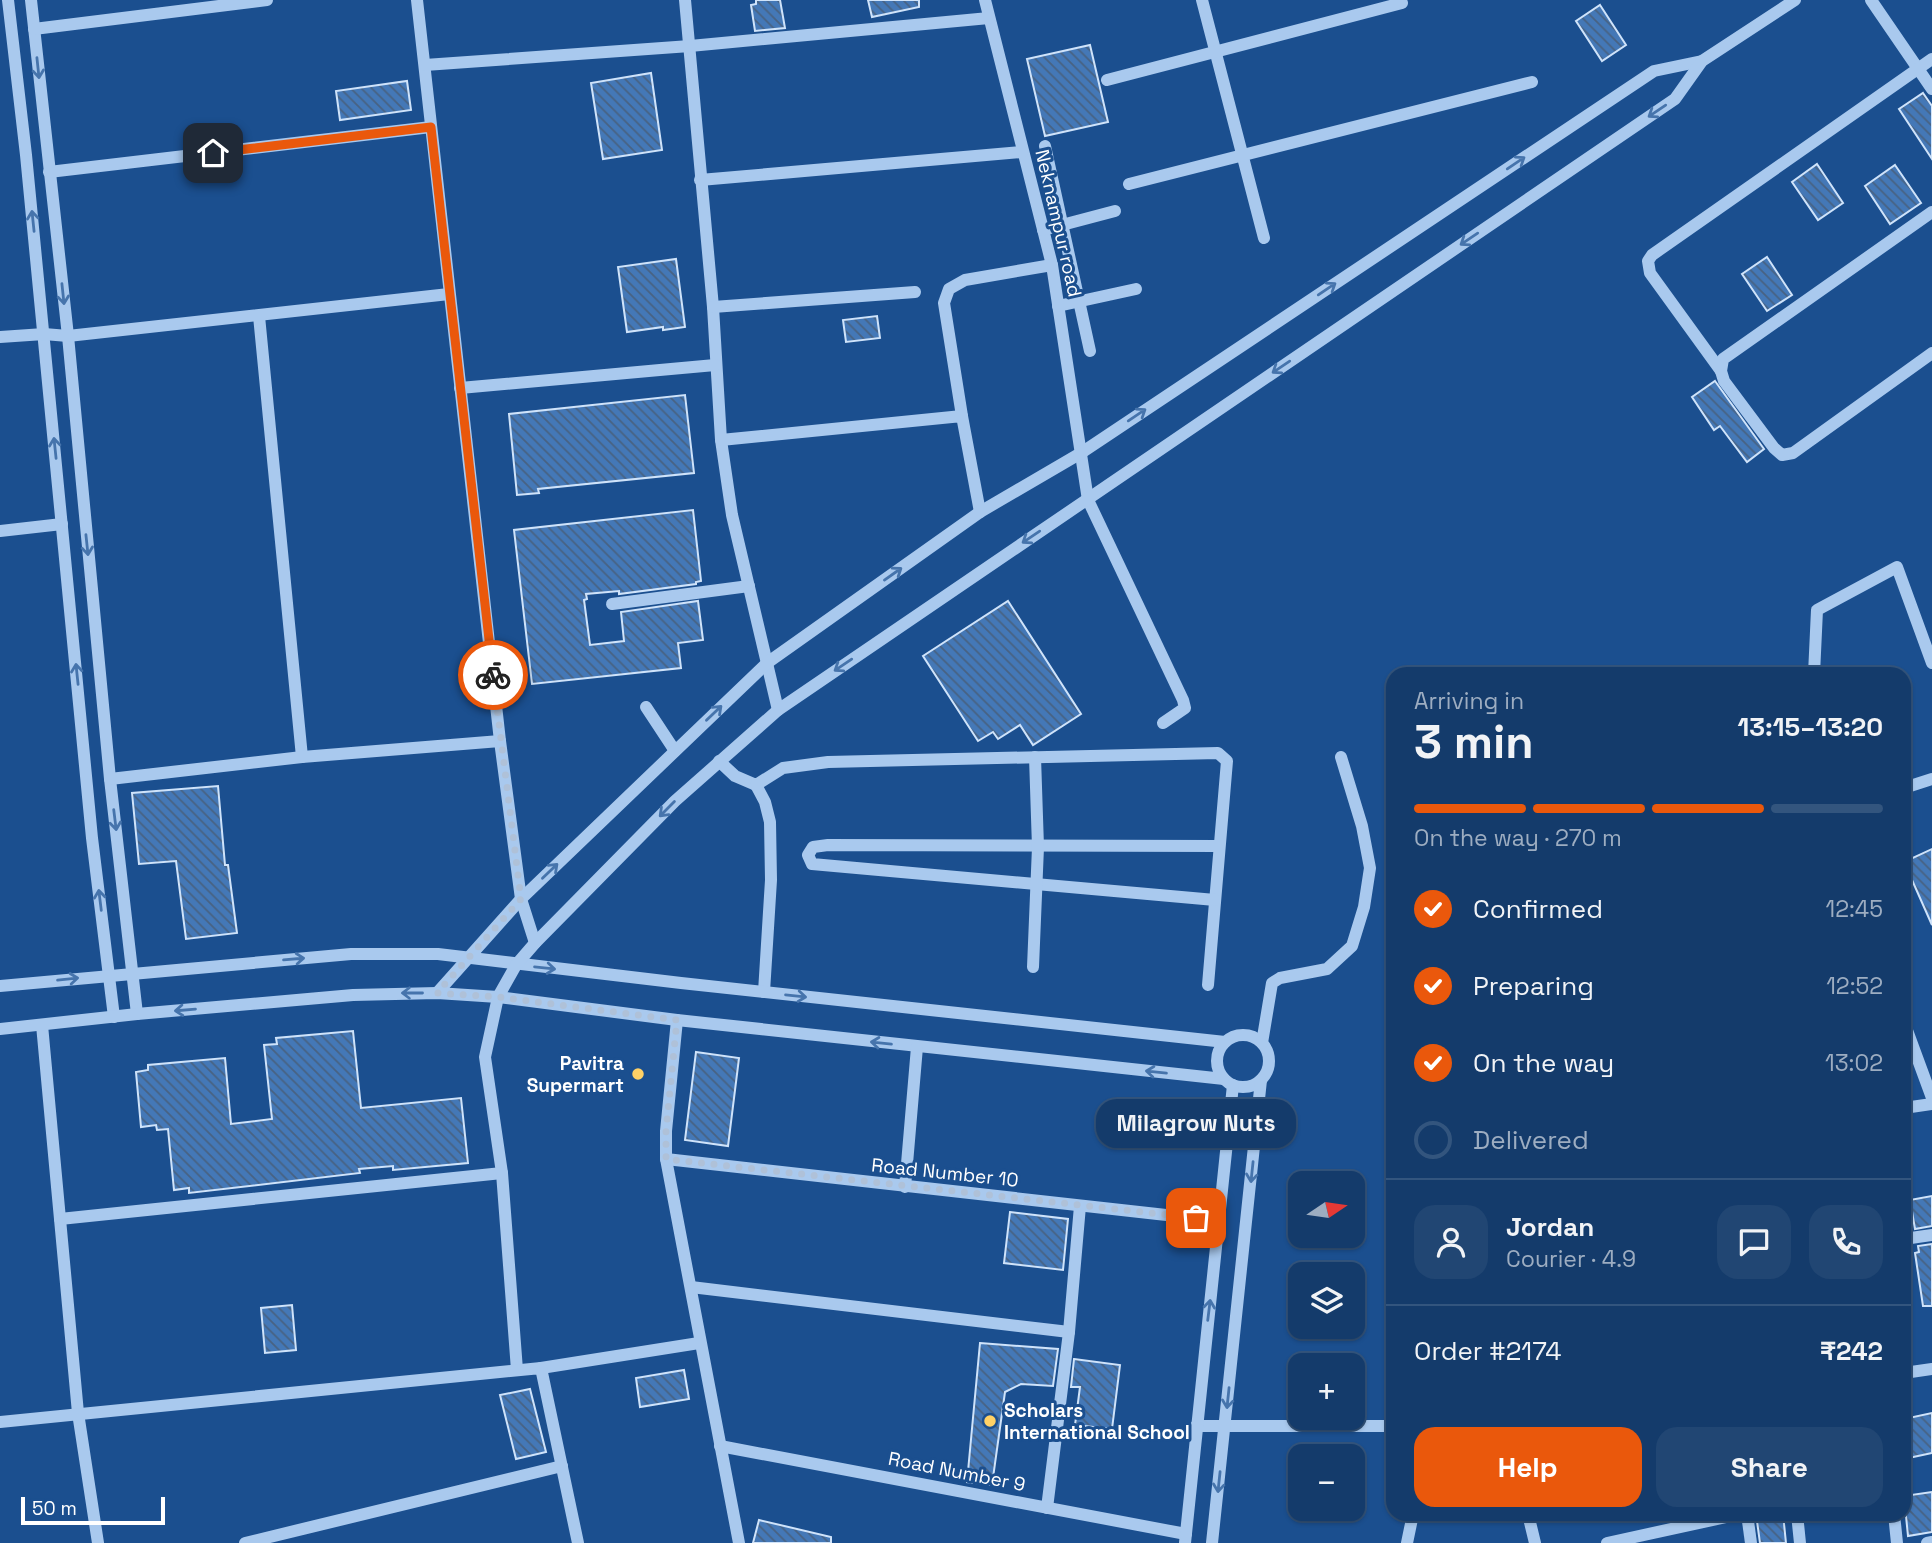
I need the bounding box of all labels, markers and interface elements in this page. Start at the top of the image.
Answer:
one-way arrow [32,56,45,79]
one-way arrow [1648,104,1667,118]
pin [183,123,243,183]
icon: home [194,134,232,172]
street label: Neknampur road [1029,147,1088,299]
one-way arrow [1506,156,1525,170]
one-way arrow [26,210,39,233]
one-way arrow [1460,232,1479,246]
one-way arrow [56,282,69,305]
one-way arrow [1317,282,1336,296]
one-way arrow [1272,360,1292,374]
one-way arrow [1127,408,1147,422]
one-way arrow [48,437,61,459]
one-way arrow [1022,530,1041,544]
one-way arrow [81,533,94,556]
one-way arrow [883,567,902,581]
courier [458,640,528,710]
icon: bike [474,656,512,694]
one-way arrow [834,658,853,672]
one-way arrow [70,663,83,686]
text: Arriving in [1414,686,1524,716]
one-way arrow [705,705,722,722]
text: 13:15–13:20 [1738,710,1883,744]
text: 3 min [1414,713,1534,771]
one-way arrow [659,800,676,817]
one-way arrow [109,808,122,831]
text: On the way · 270 m [1414,823,1622,853]
one-way arrow [542,863,559,880]
one-way arrow [93,889,106,912]
icon: check [1414,890,1452,928]
text: Confirmed [1473,892,1603,926]
text: 12:45 [1826,894,1883,924]
one-way arrow [283,952,305,965]
one-way arrow [534,961,556,974]
icon: check [1414,967,1452,1005]
text: Preparing [1473,969,1594,1003]
text: 12:52 [1826,971,1883,1001]
one-way arrow [56,972,79,985]
one-way arrow [401,986,424,999]
one-way arrow [784,989,807,1002]
one-way arrow [174,1003,197,1016]
one-way arrow [871,1036,893,1049]
icon: check [1414,1044,1452,1082]
text: On the way [1473,1046,1614,1080]
text: 13:02 [1825,1048,1883,1078]
place label: Pavitra Supermart [527,1051,624,1098]
one-way arrow [1146,1065,1168,1078]
marker: Pavitra Supermart [630,1066,646,1082]
callout: Milagrow Nuts [1096,1099,1296,1148]
text: Milagrow Nuts [1117,1108,1275,1138]
text: Delivered [1473,1123,1589,1157]
street label: Road Number 10 [870,1152,1020,1193]
one-way arrow [1245,1160,1258,1183]
north arrow [1288,1171,1365,1248]
map controls [1288,1171,1365,1521]
pin [1166,1188,1226,1248]
icon: bag [1177,1199,1215,1237]
button: person [1414,1205,1488,1279]
button: chat [1717,1205,1791,1279]
button: phone [1809,1205,1883,1279]
text: Jordan [1506,1210,1594,1244]
text: Courier · 4.9 [1506,1244,1636,1274]
button: layers [1288,1262,1365,1339]
one-way arrow [1203,1299,1216,1322]
text: Order #2174 [1414,1334,1562,1368]
text: ₹242 [1820,1334,1883,1368]
button: + [1288,1353,1365,1430]
one-way arrow [1221,1386,1234,1409]
place label: Scholars International School [1004,1398,1190,1445]
marker: Scholars International School [982,1413,998,1429]
button: Help [1414,1427,1642,1507]
button: Share [1656,1427,1883,1507]
button: − [1288,1444,1365,1521]
street label: Road Number 9 [886,1446,1028,1497]
one-way arrow [1212,1471,1225,1493]
scale bar [21,1494,164,1526]
text: 50 m [32,1496,77,1521]

